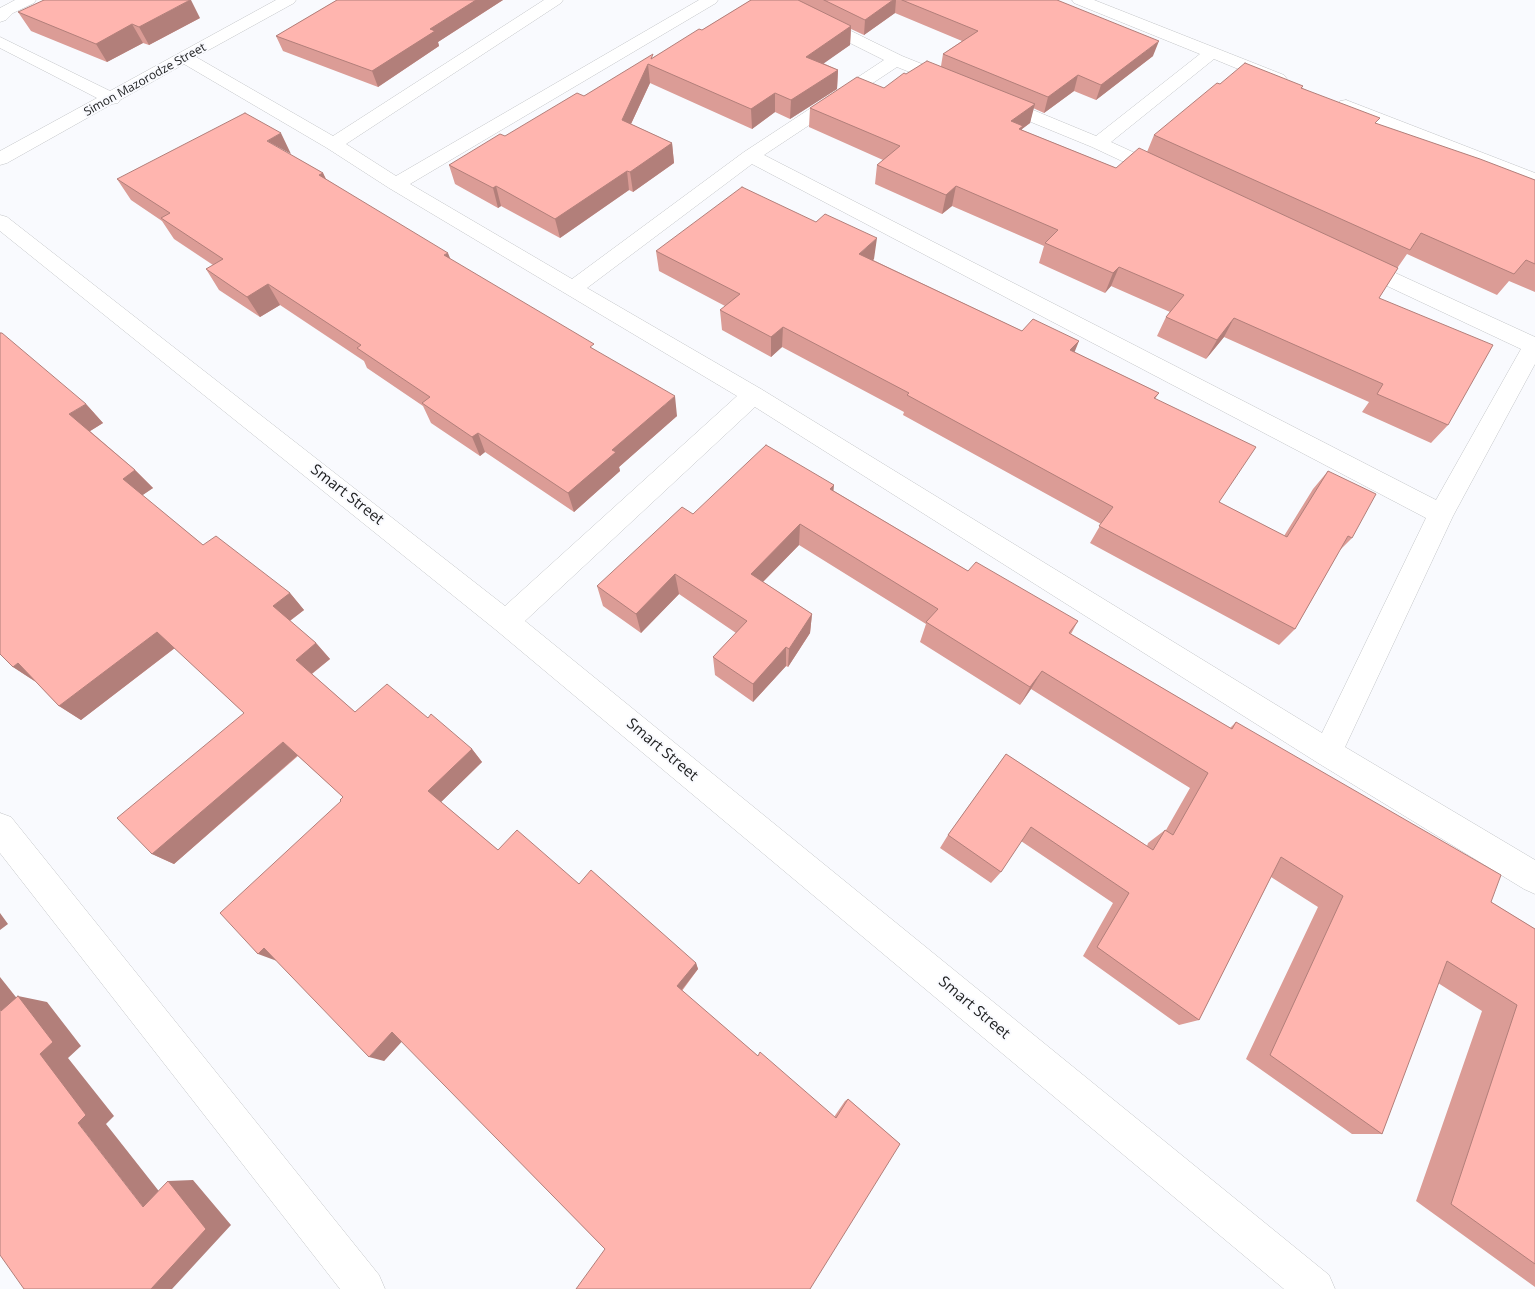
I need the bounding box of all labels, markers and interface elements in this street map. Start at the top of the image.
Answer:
street label: Simon Mazorodze Street [82,40,208,120]
street label: Smart Street [307,461,387,529]
street label: Smart Street [623,715,701,785]
street label: Smart Street [935,973,1013,1043]

